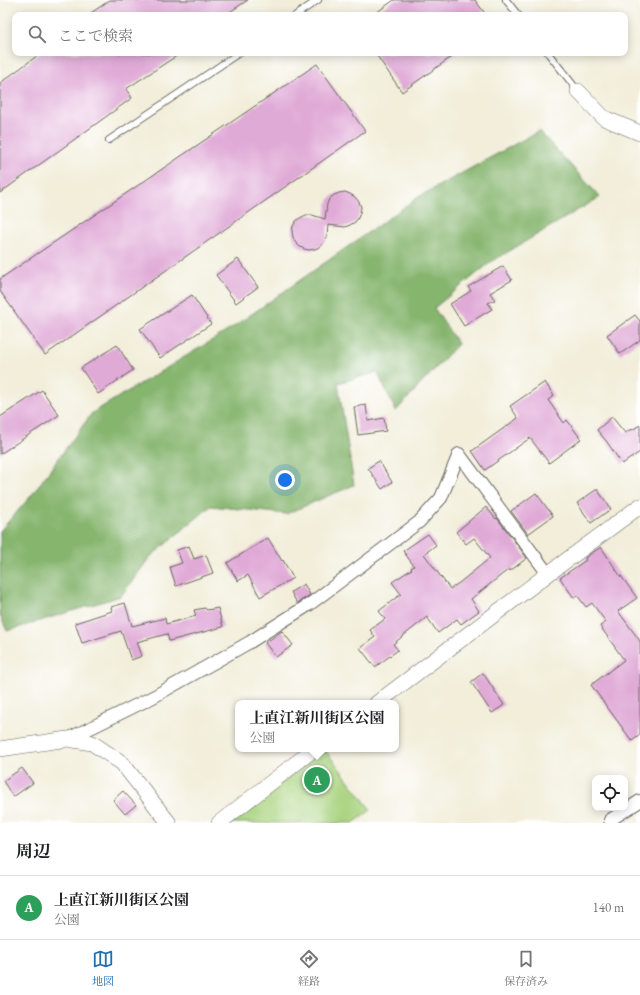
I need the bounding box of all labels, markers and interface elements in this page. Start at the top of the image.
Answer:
search box [12,12,628,56]
icon: search [26,23,48,45]
text: ここで検索 [58,26,133,45]
your location [275,470,295,490]
popup [235,700,399,752]
text: 上直江新川街区公園 [249,708,385,727]
text: 公園 [249,729,276,746]
pin: A [304,765,330,795]
map controls [592,775,628,811]
button: locate [592,775,628,811]
text: 周辺 [16,840,50,862]
text: 上直江新川街区公園 [54,890,189,909]
text: A [24,899,34,916]
text: 140 m [593,899,624,916]
text: 公園 [54,911,80,928]
tab: 地図 [92,948,114,988]
tab: 経路 [298,948,320,988]
tab: 保存済み [504,948,548,988]

